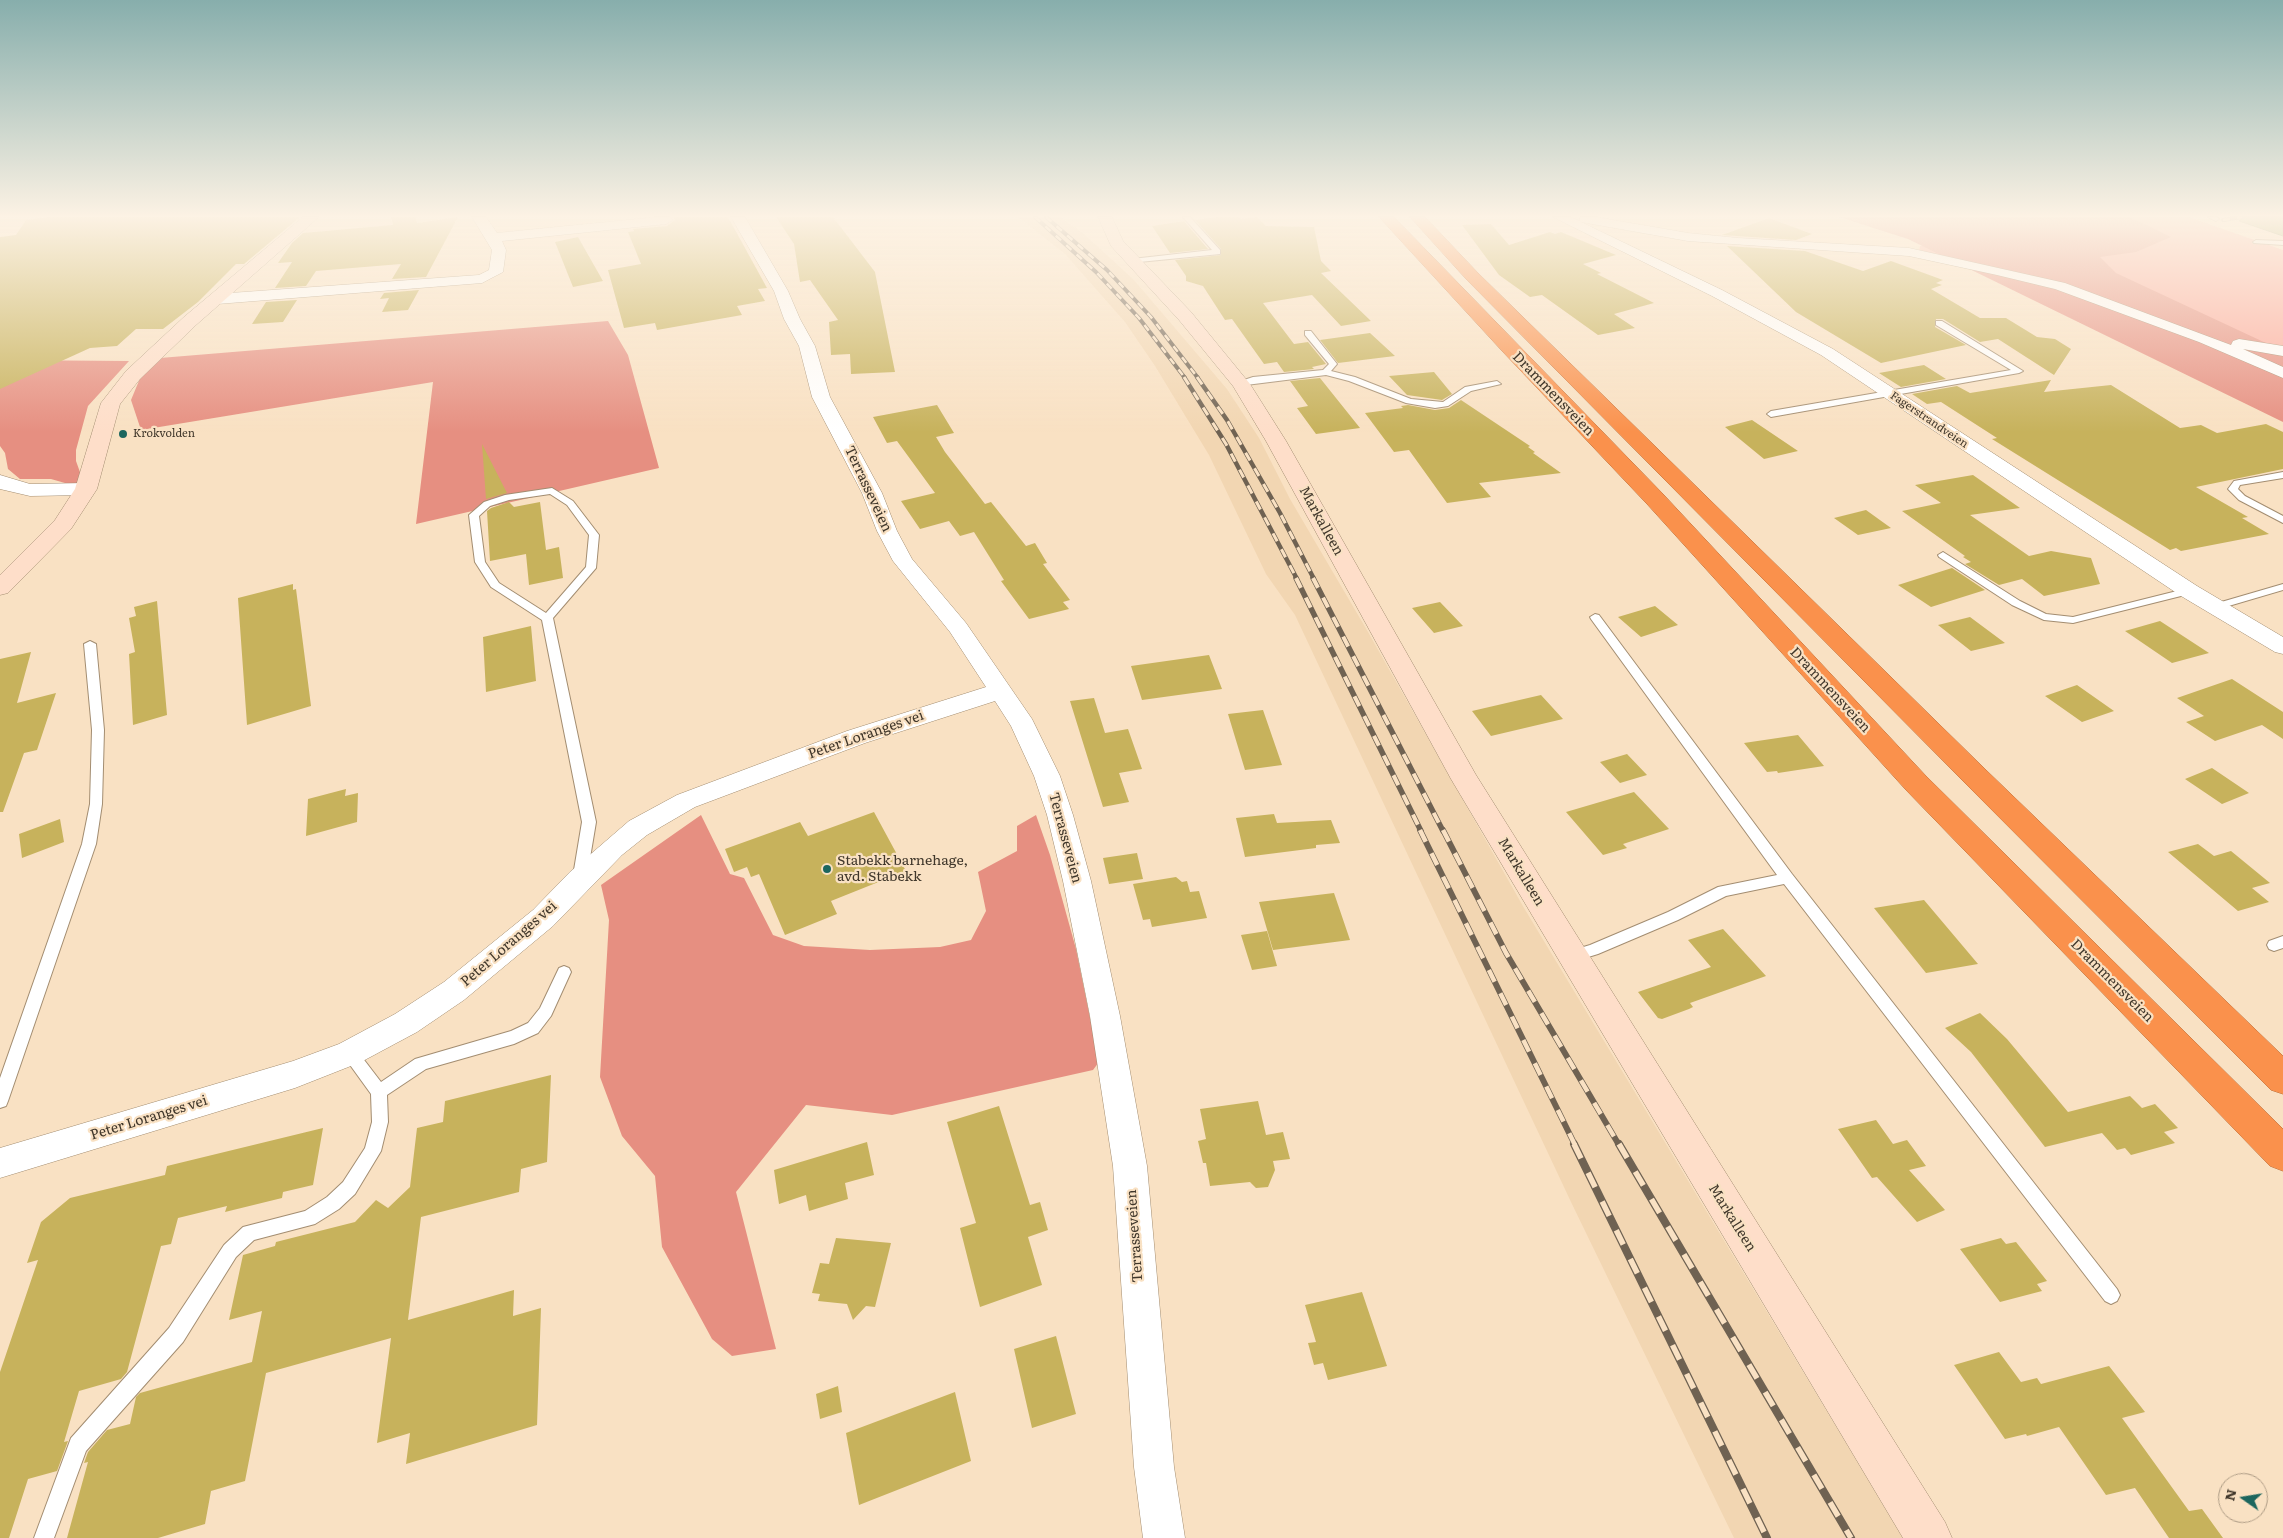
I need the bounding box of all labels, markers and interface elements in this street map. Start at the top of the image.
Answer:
street label: Drammensveien [1509,348,1597,440]
street label: Fagerstrandveien [1888,389,1970,451]
place label: Krokvolden [133,427,195,441]
marker: Krokvolden [117,428,129,440]
street label: Terrasseveien [841,443,895,535]
street label: Markalleen [1295,483,1347,559]
street label: Drammensveien [1786,644,1874,736]
street label: Peter Loranges vei [806,707,926,763]
street label: Terrasseveien [1045,791,1085,885]
street label: Markalleen [1494,835,1548,909]
place label: Stabekk barnehage, avd. Stabekk [837,853,968,886]
marker: Stabekk barnehage, avd. Stabekk [821,863,833,875]
street label: Peter Loranges vei [458,898,560,990]
street label: Drammensveien [2067,936,2157,1026]
street label: Peter Loranges vei [88,1092,210,1144]
street label: Markalleen [1705,1181,1759,1255]
street label: Terrasseveien [1123,1189,1147,1283]
north arrow [2218,1473,2268,1523]
text: N [2218,1487,2240,1503]

